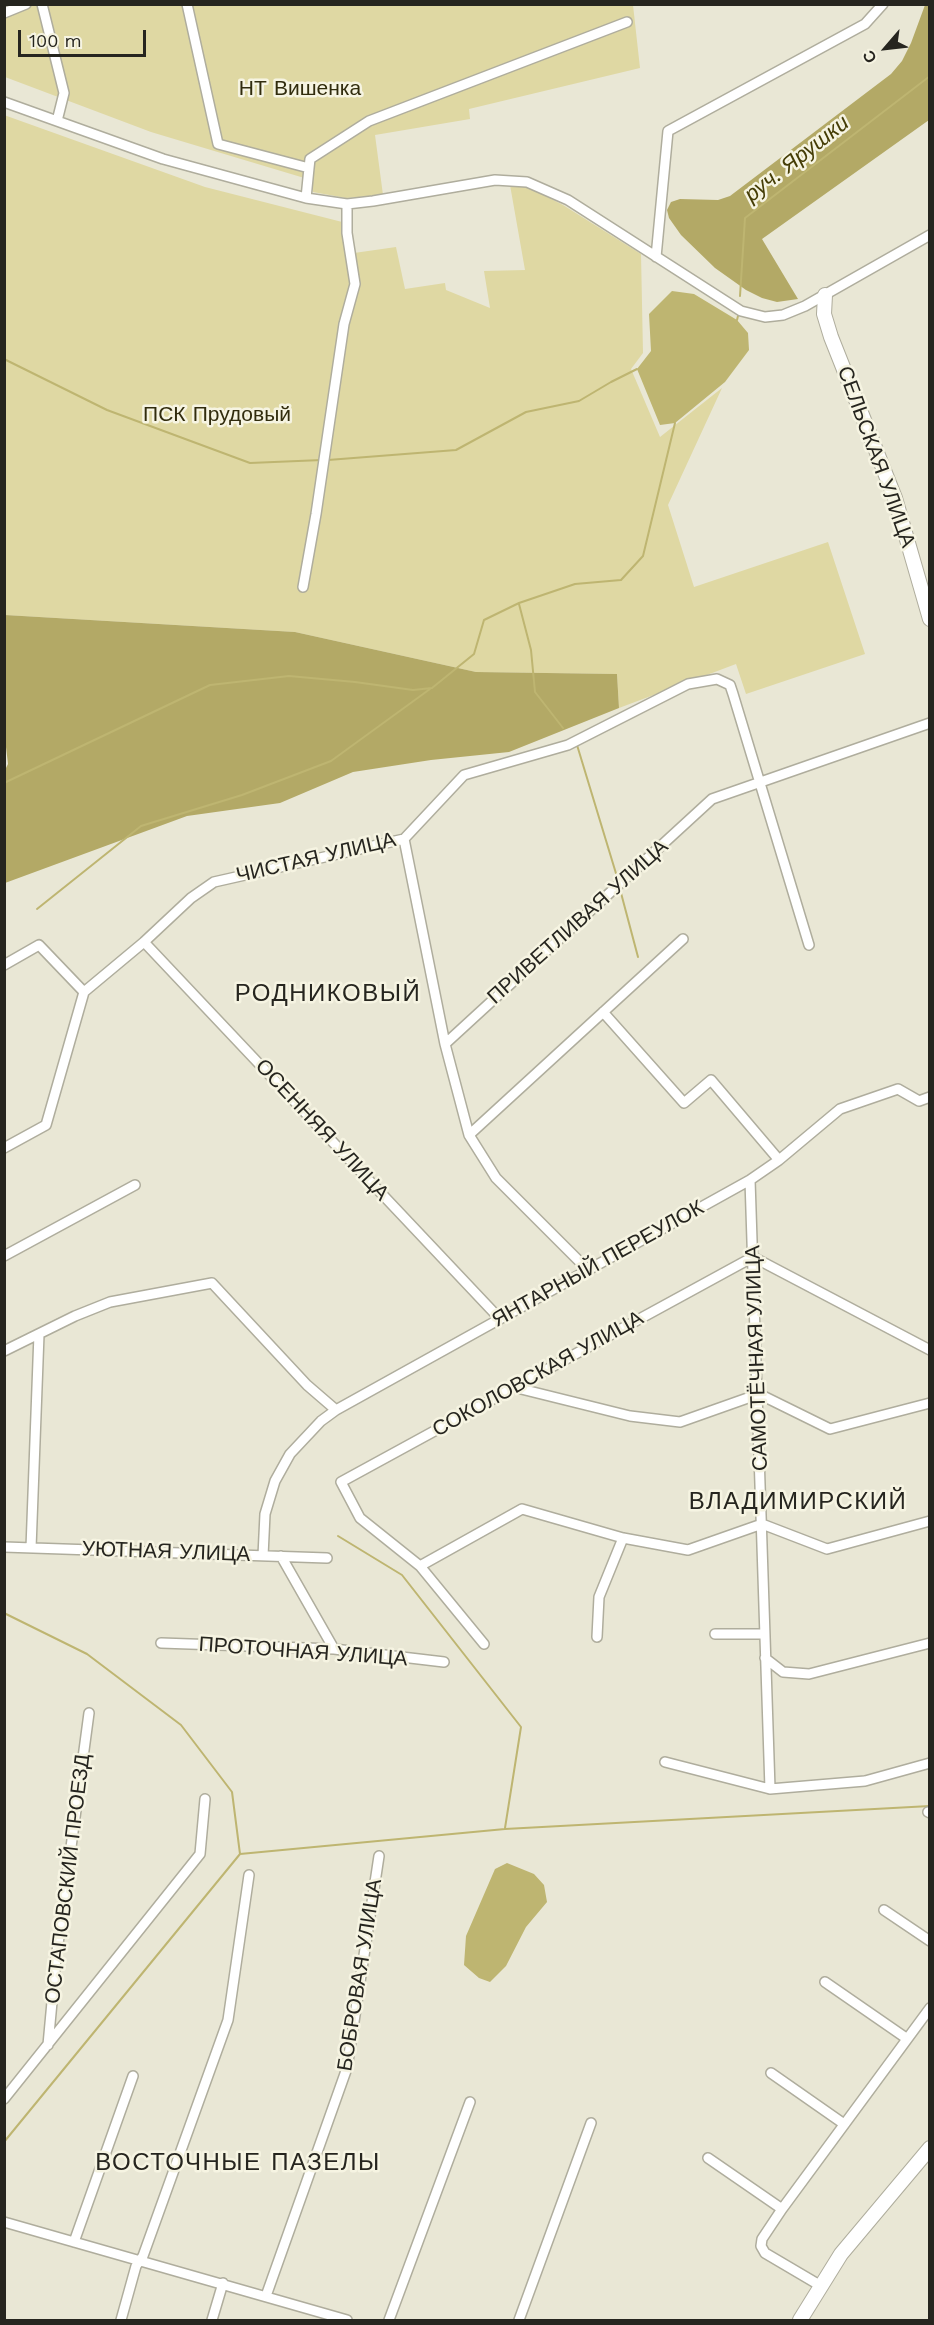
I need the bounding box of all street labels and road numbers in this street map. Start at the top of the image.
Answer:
street label: СЕЛЬСКАЯ УЛИЦА [831,363,921,551]
street label: ЧИСТАЯ УЛИЦА [234,827,398,889]
street label: ПРИВЕТЛИВАЯ УЛИЦА [483,834,673,1010]
street label: ОСЕННЯЯ УЛИЦА [250,1054,394,1206]
street label: ЯНТАРНЫЙ ПЕРЕУЛОК [488,1195,708,1333]
street label: САМОТЁЧНАЯ УЛИЦА [740,1245,774,1471]
street label: СОКОЛОВСКАЯ УЛИЦА [428,1305,648,1443]
street label: УЮТНАЯ УЛИЦА [81,1536,251,1568]
street label: ПРОТОЧНАЯ УЛИЦА [198,1632,408,1672]
street label: ОСТАПОВСКИЙ ПРОЕЗД [40,1753,96,2005]
street label: БОБРОВАЯ УЛИЦА [332,1877,388,2073]

